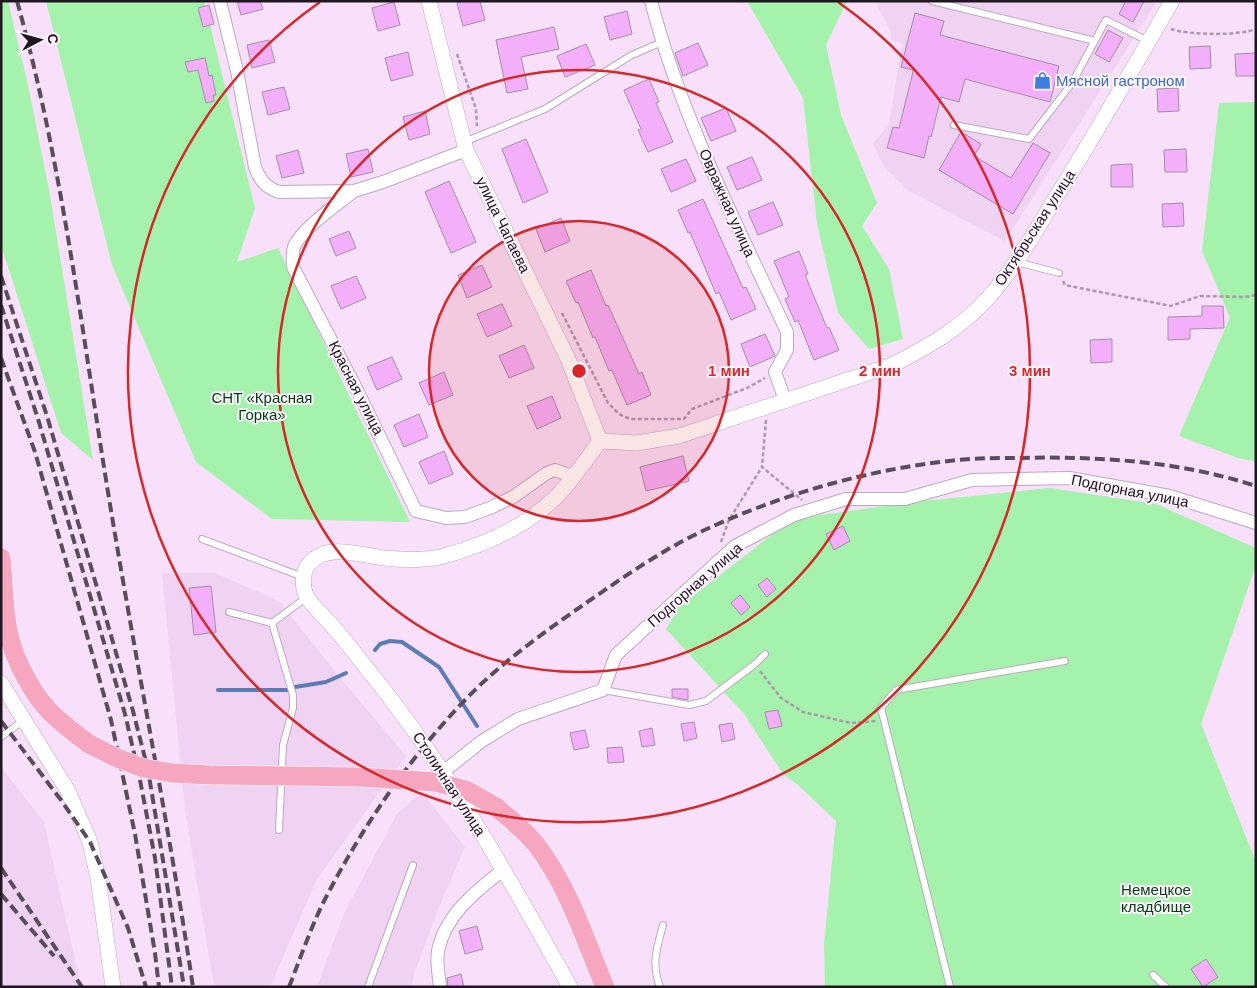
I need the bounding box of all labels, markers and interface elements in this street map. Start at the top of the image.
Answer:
north arrow [15,15,65,65]
text: С [44,33,61,45]
shop icon: Мясной гастроном [1032,71,1052,91]
place label: Мясной гастроном [1056,72,1185,89]
street label: Овражная улица [696,146,759,260]
street label: Октябрьская улица [991,166,1079,289]
street label: улица Чапаева [473,174,534,276]
street label: Красная улица [325,338,388,438]
centre of rings [570,362,588,380]
text: 1 мин [708,362,750,379]
text: 2 мин [859,362,901,379]
text: 3 мин [1009,362,1051,379]
park label: СНТ «Красная Горка» [211,389,313,423]
street label: Подгорная улица [1070,471,1191,510]
street label: Подгорная улица [644,539,746,630]
street label: Столичная улица [409,729,490,839]
park label: Немецкое кладбище [1121,881,1191,915]

